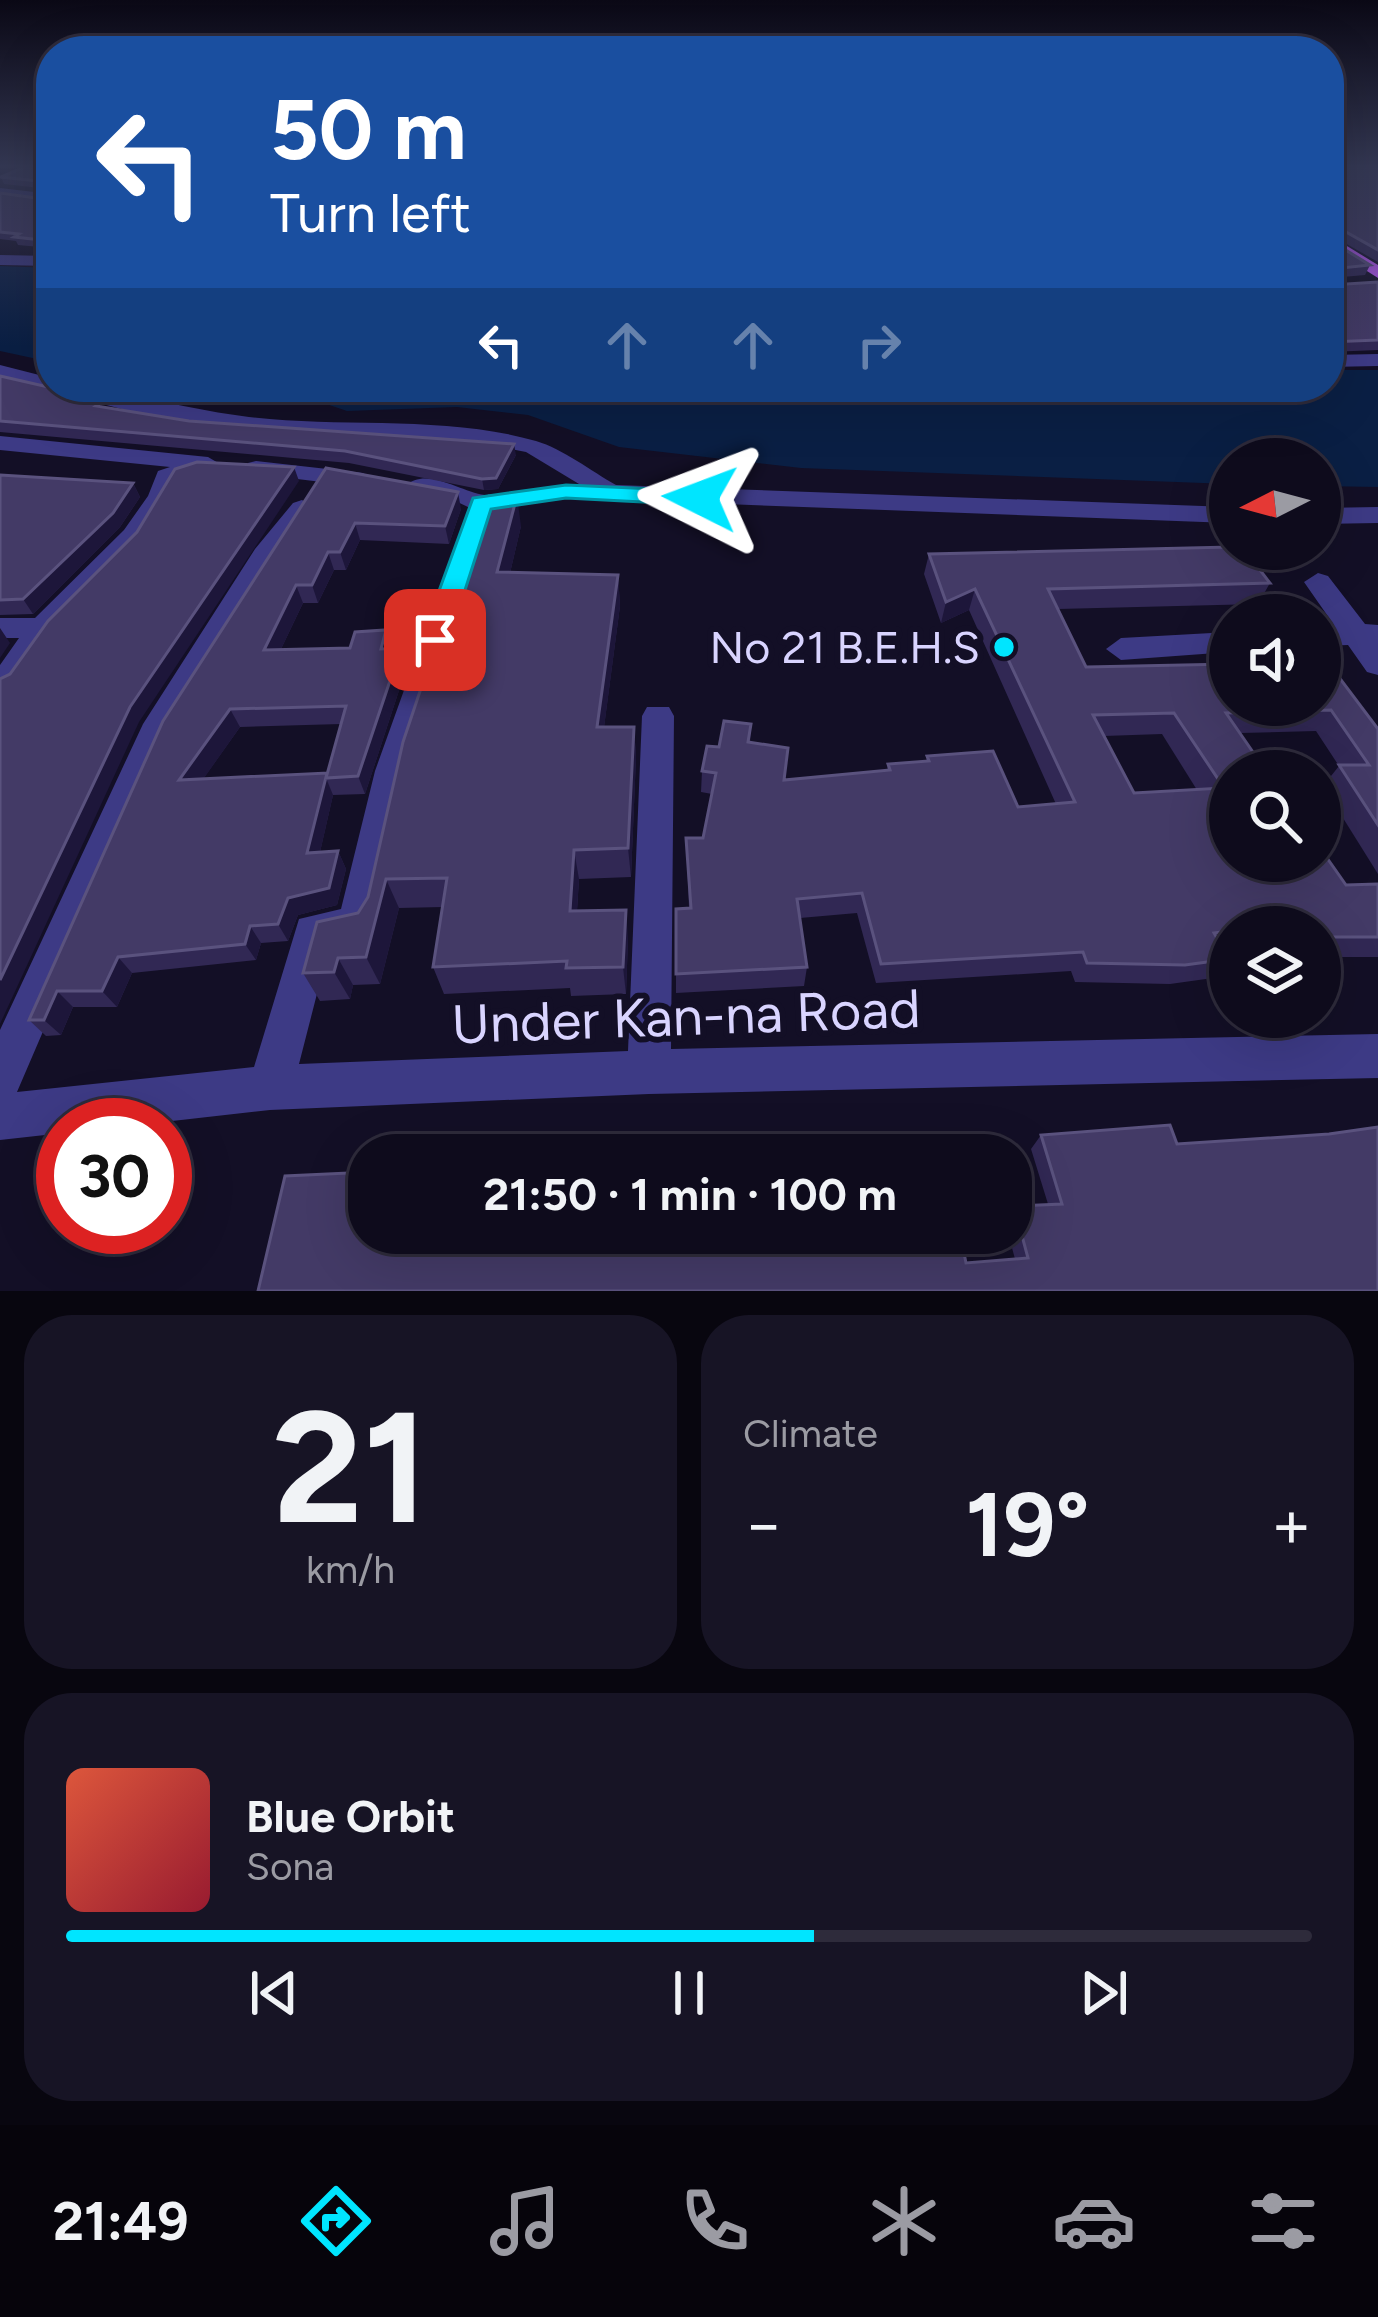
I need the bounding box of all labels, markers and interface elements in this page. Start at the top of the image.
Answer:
text: 50 m [270,79,466,180]
icon: left [72,84,228,240]
text: Turn left [270,181,471,246]
icon: left [468,312,534,378]
icon: ahead [594,312,660,378]
icon: ahead [720,312,786,378]
icon: right [846,312,912,378]
position arrow [637,435,763,561]
north arrow [1209,438,1341,570]
map controls [1209,438,1341,1038]
pin [384,589,486,691]
button: sound [1209,594,1341,726]
icon: arrive [402,607,468,673]
place label: No 21 B.E.H.S [709,620,980,674]
marker: No 21 B.E.H.S [991,634,1017,660]
button: search [1209,750,1341,882]
button: layers [1209,906,1341,1038]
street label: Under Kan-na Road [451,976,922,1057]
speed limit sign: 30 [36,1098,192,1254]
text: 21:50 · 1 min · 100 m [483,1167,897,1221]
text: 21 [272,1374,429,1561]
text: Climate [743,1410,878,1457]
text: 19° [965,1470,1090,1579]
text: − [743,1484,784,1564]
text: + [1271,1484,1312,1564]
text: km/h [306,1546,395,1593]
text: Blue Orbit [246,1789,455,1843]
text: Sona [246,1843,334,1890]
icon: previous [241,1960,307,2026]
icon: pause [656,1960,722,2026]
icon: next [1071,1960,1137,2026]
icon: directions [294,2179,378,2263]
icon: music [483,2179,567,2263]
icon: phone [673,2179,757,2263]
icon: climate [862,2179,946,2263]
icon: car [1052,2179,1136,2263]
icon: filters [1241,2179,1325,2263]
text: 21:49 [53,2189,189,2254]

